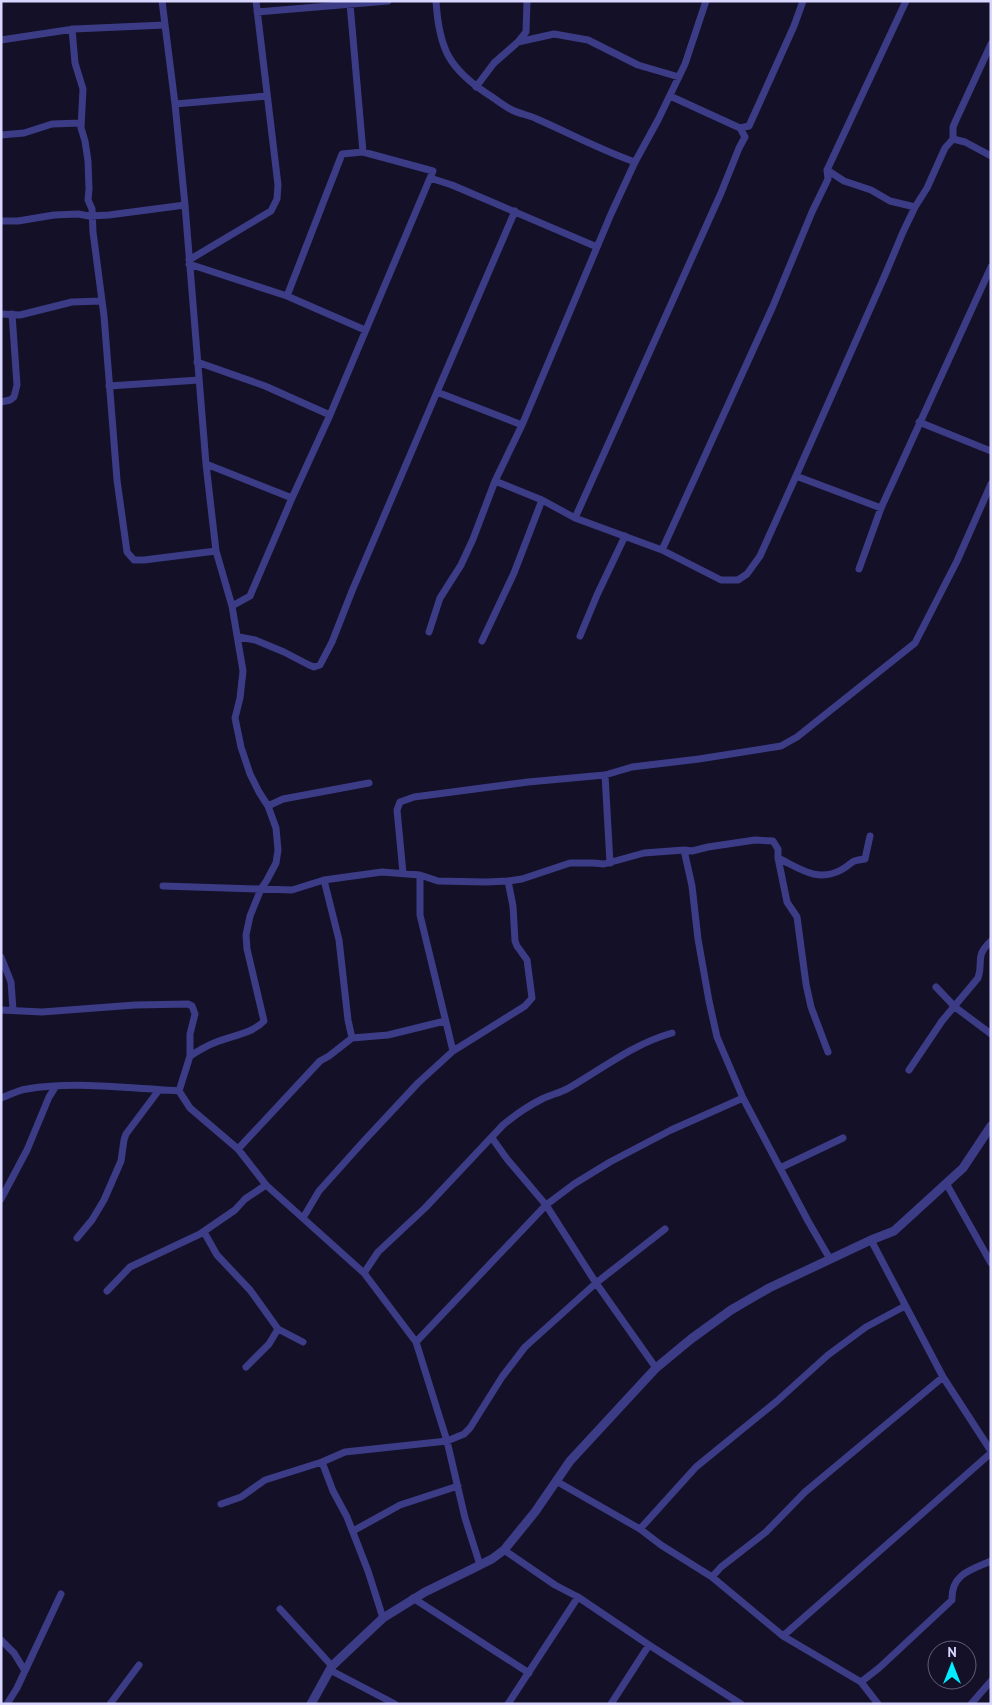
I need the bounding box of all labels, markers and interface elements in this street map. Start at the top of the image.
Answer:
north arrow [927,1640,977,1690]
text: N [947,1643,957,1661]

